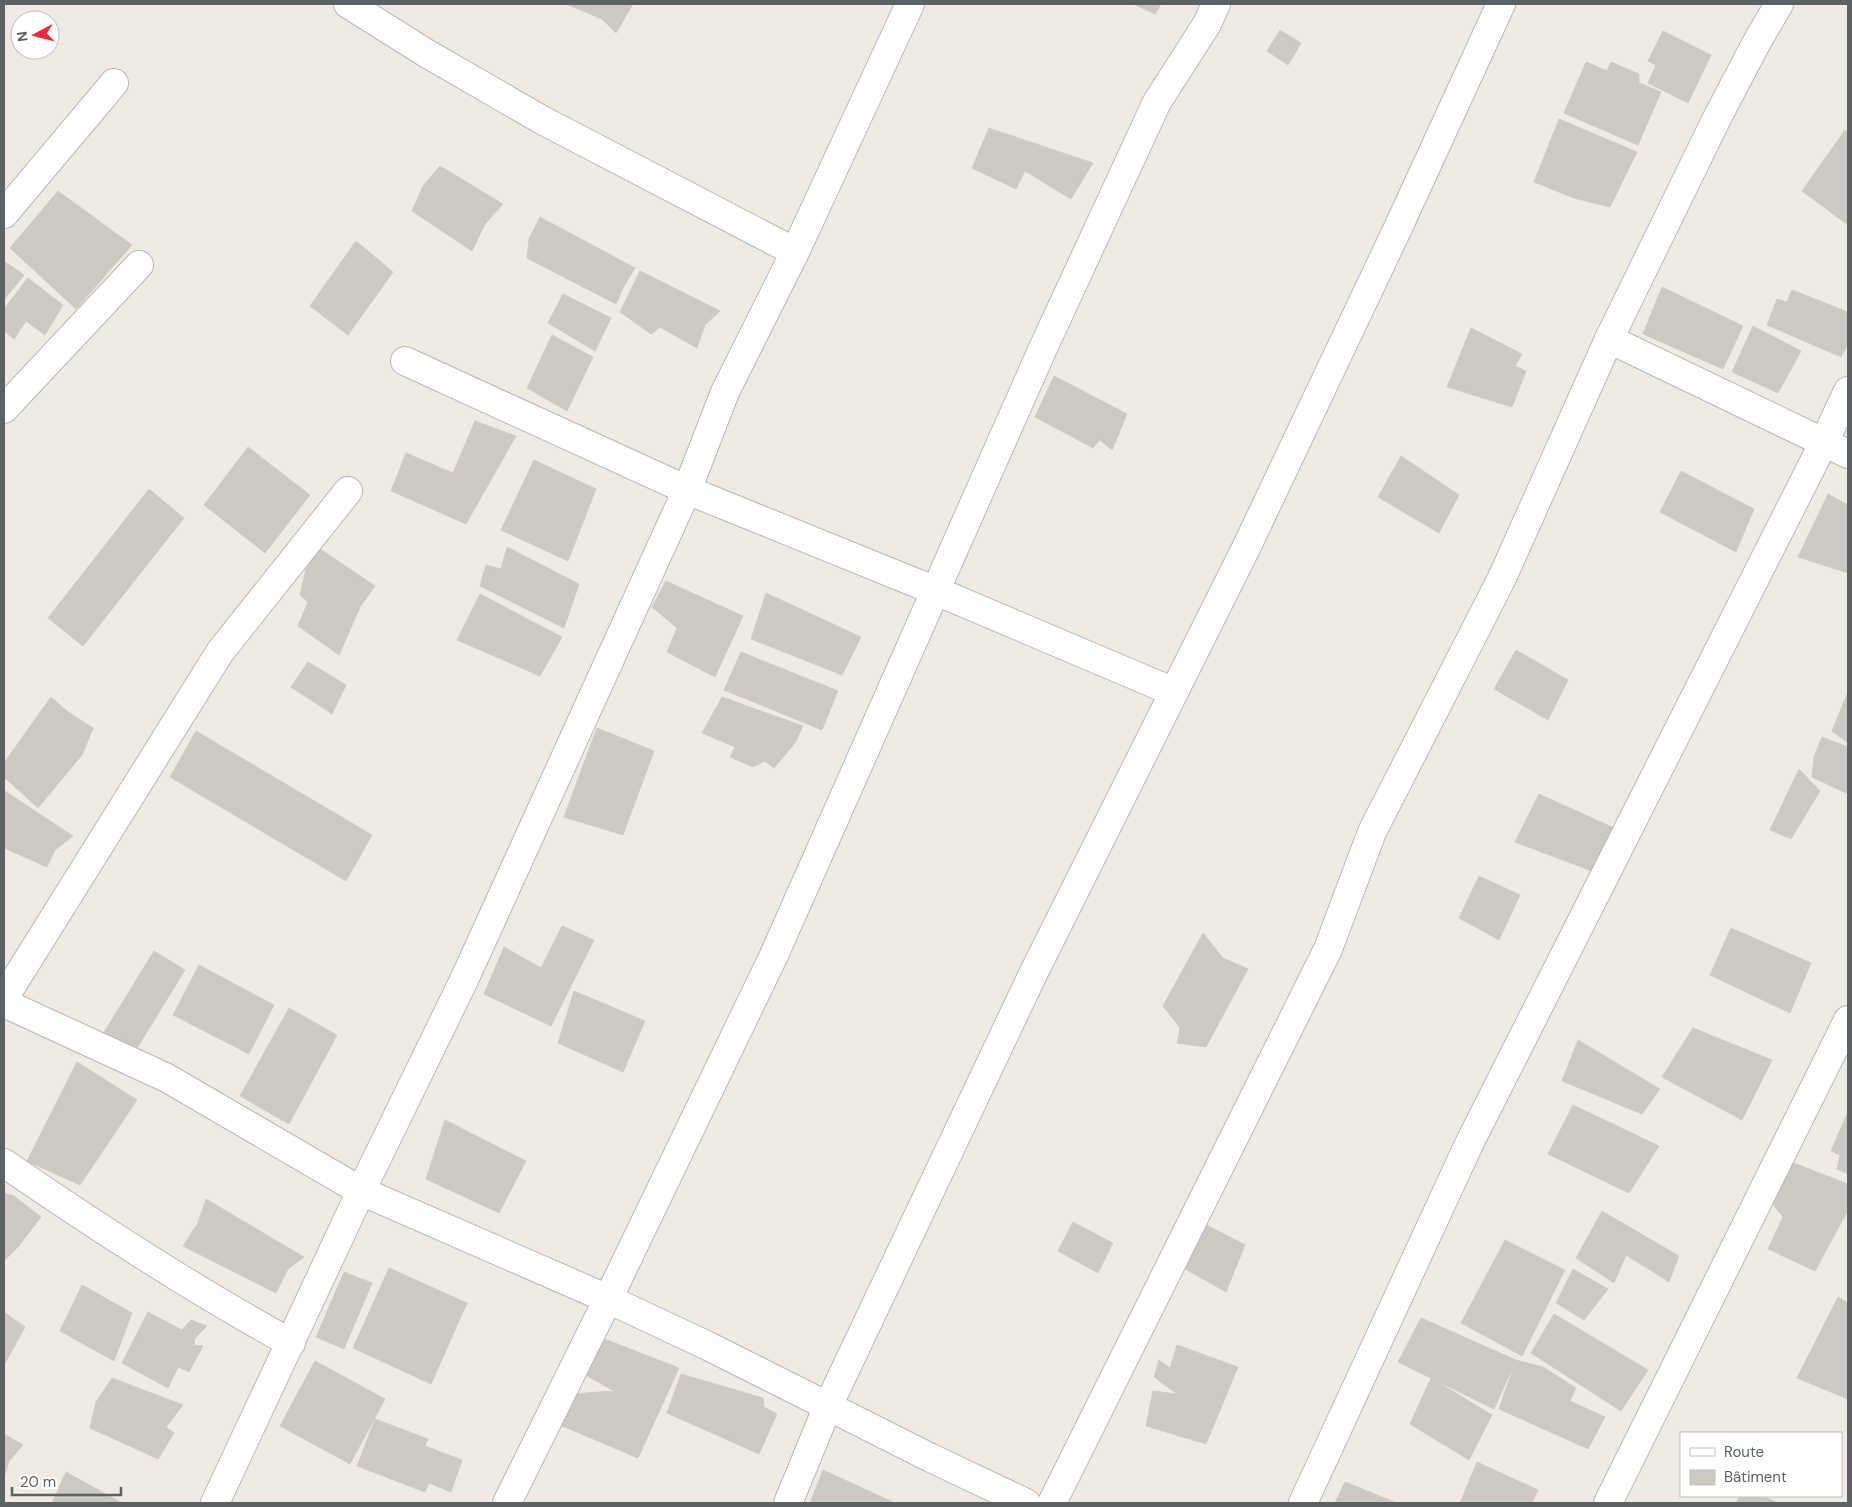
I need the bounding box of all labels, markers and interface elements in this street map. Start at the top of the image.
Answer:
north arrow [10,10,60,60]
text: N [13,30,32,43]
legend [1680,1432,1842,1497]
text: Route [1724,1442,1764,1462]
scale bar [12,1464,121,1496]
text: Bâtiment [1724,1467,1787,1487]
text: 20 m [20,1472,56,1492]

